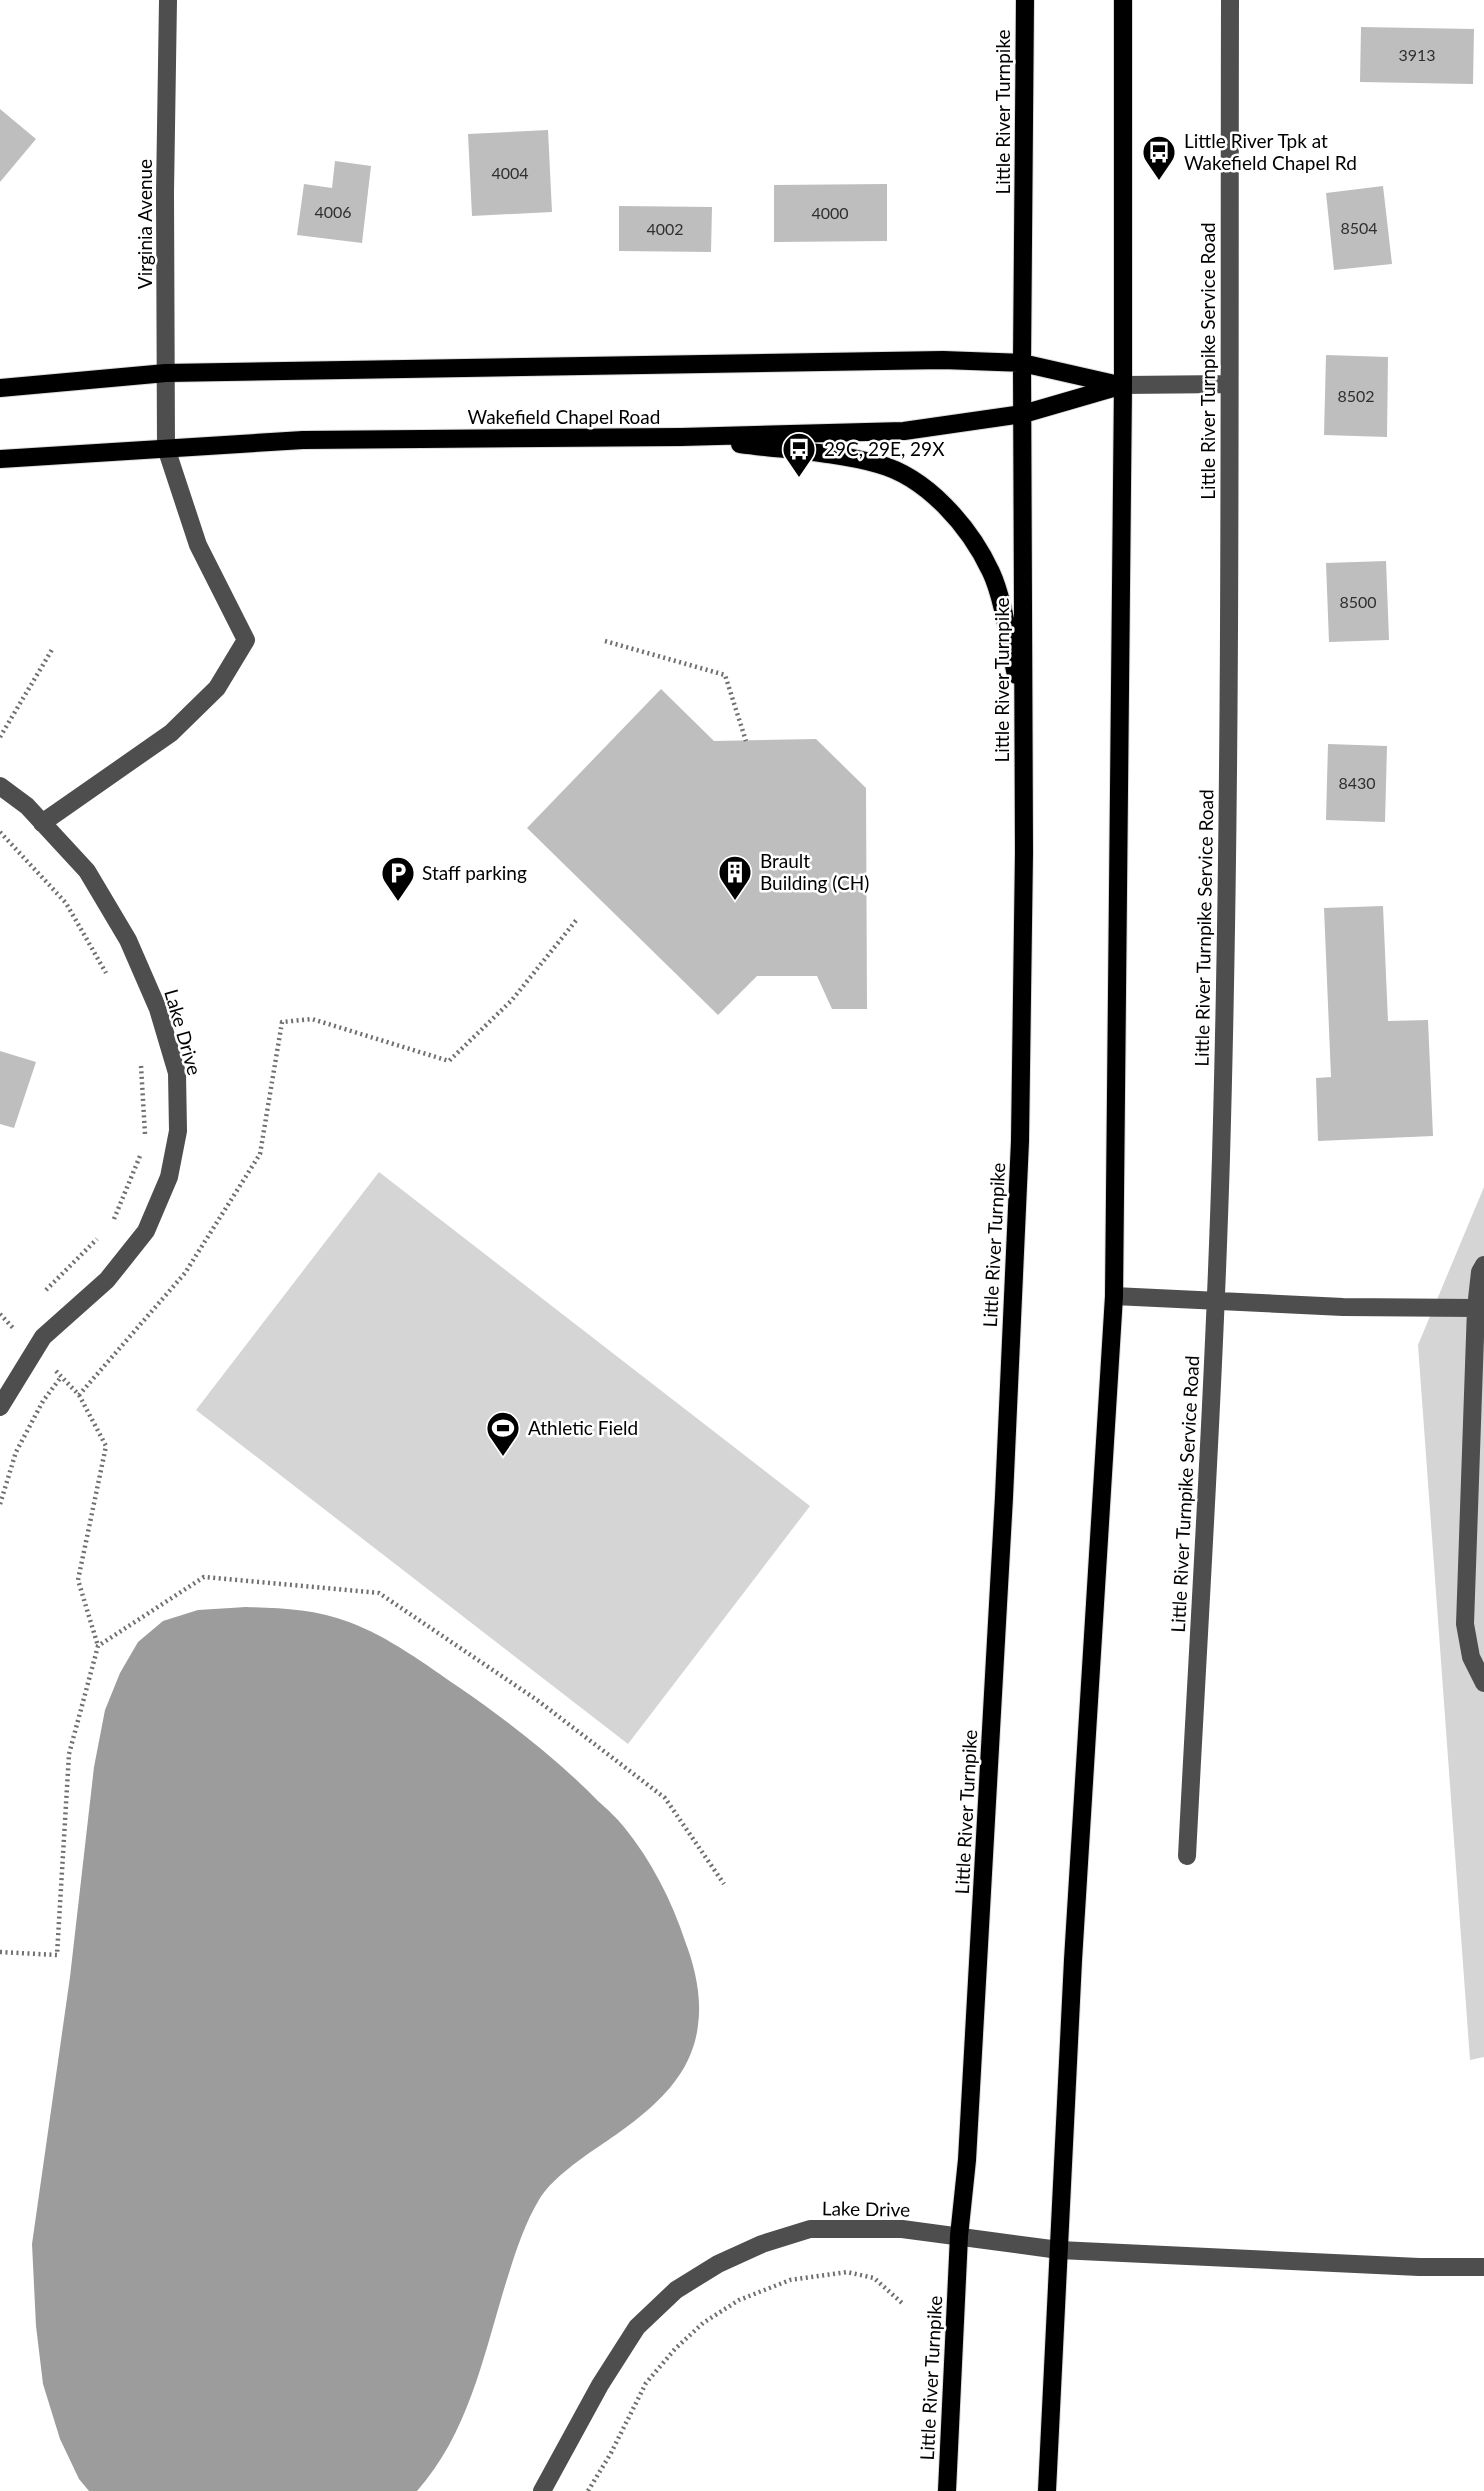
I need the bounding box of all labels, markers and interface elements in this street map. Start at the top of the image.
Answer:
street label: Little River Turnpike [991,29,1014,195]
house number: 3913 [1398,45,1436,64]
place label: Little River Tpk at Wakefield Chapel Rd [1184,129,1357,174]
bus stop icon: Little River Tpk at Wakefield Chapel Rd [1140,133,1178,182]
street label: Virginia Avenue [133,159,156,289]
house number: 4004 [491,163,529,182]
house number: 4006 [314,202,352,221]
house number: 4000 [811,203,849,222]
house number: 8504 [1340,218,1378,237]
house number: 4002 [646,219,684,238]
street label: Little River Turnpike Service Road [1196,222,1219,500]
house number: 8502 [1337,386,1375,405]
street label: Wakefield Chapel Road [468,405,660,428]
bus stop icon: 29C, 29E, 29X [780,430,818,479]
place label: 29C, 29E, 29X [824,437,945,460]
house number: 8500 [1339,592,1377,611]
street label: Little River Turnpike [990,597,1013,763]
house number: 8430 [1338,773,1376,792]
street label: Little River Turnpike Service Road [1190,789,1217,1067]
place label: Brault Building (CH) [760,849,869,894]
building icon: Brault Building (CH) [716,853,754,902]
parking icon: Staff parking [379,854,417,903]
place label: Staff parking [422,861,527,884]
street label: Lake Drive [160,986,207,1078]
street label: Little River Turnpike [978,1162,1009,1328]
street label: Little River Turnpike Service Road [1166,1355,1203,1633]
sports icon: Athletic Field [484,1409,522,1458]
place label: Athletic Field [528,1416,638,1439]
street label: Little River Turnpike [950,1729,981,1895]
street label: Lake Drive [822,2196,910,2221]
street label: Little River Turnpike [915,2295,946,2461]

